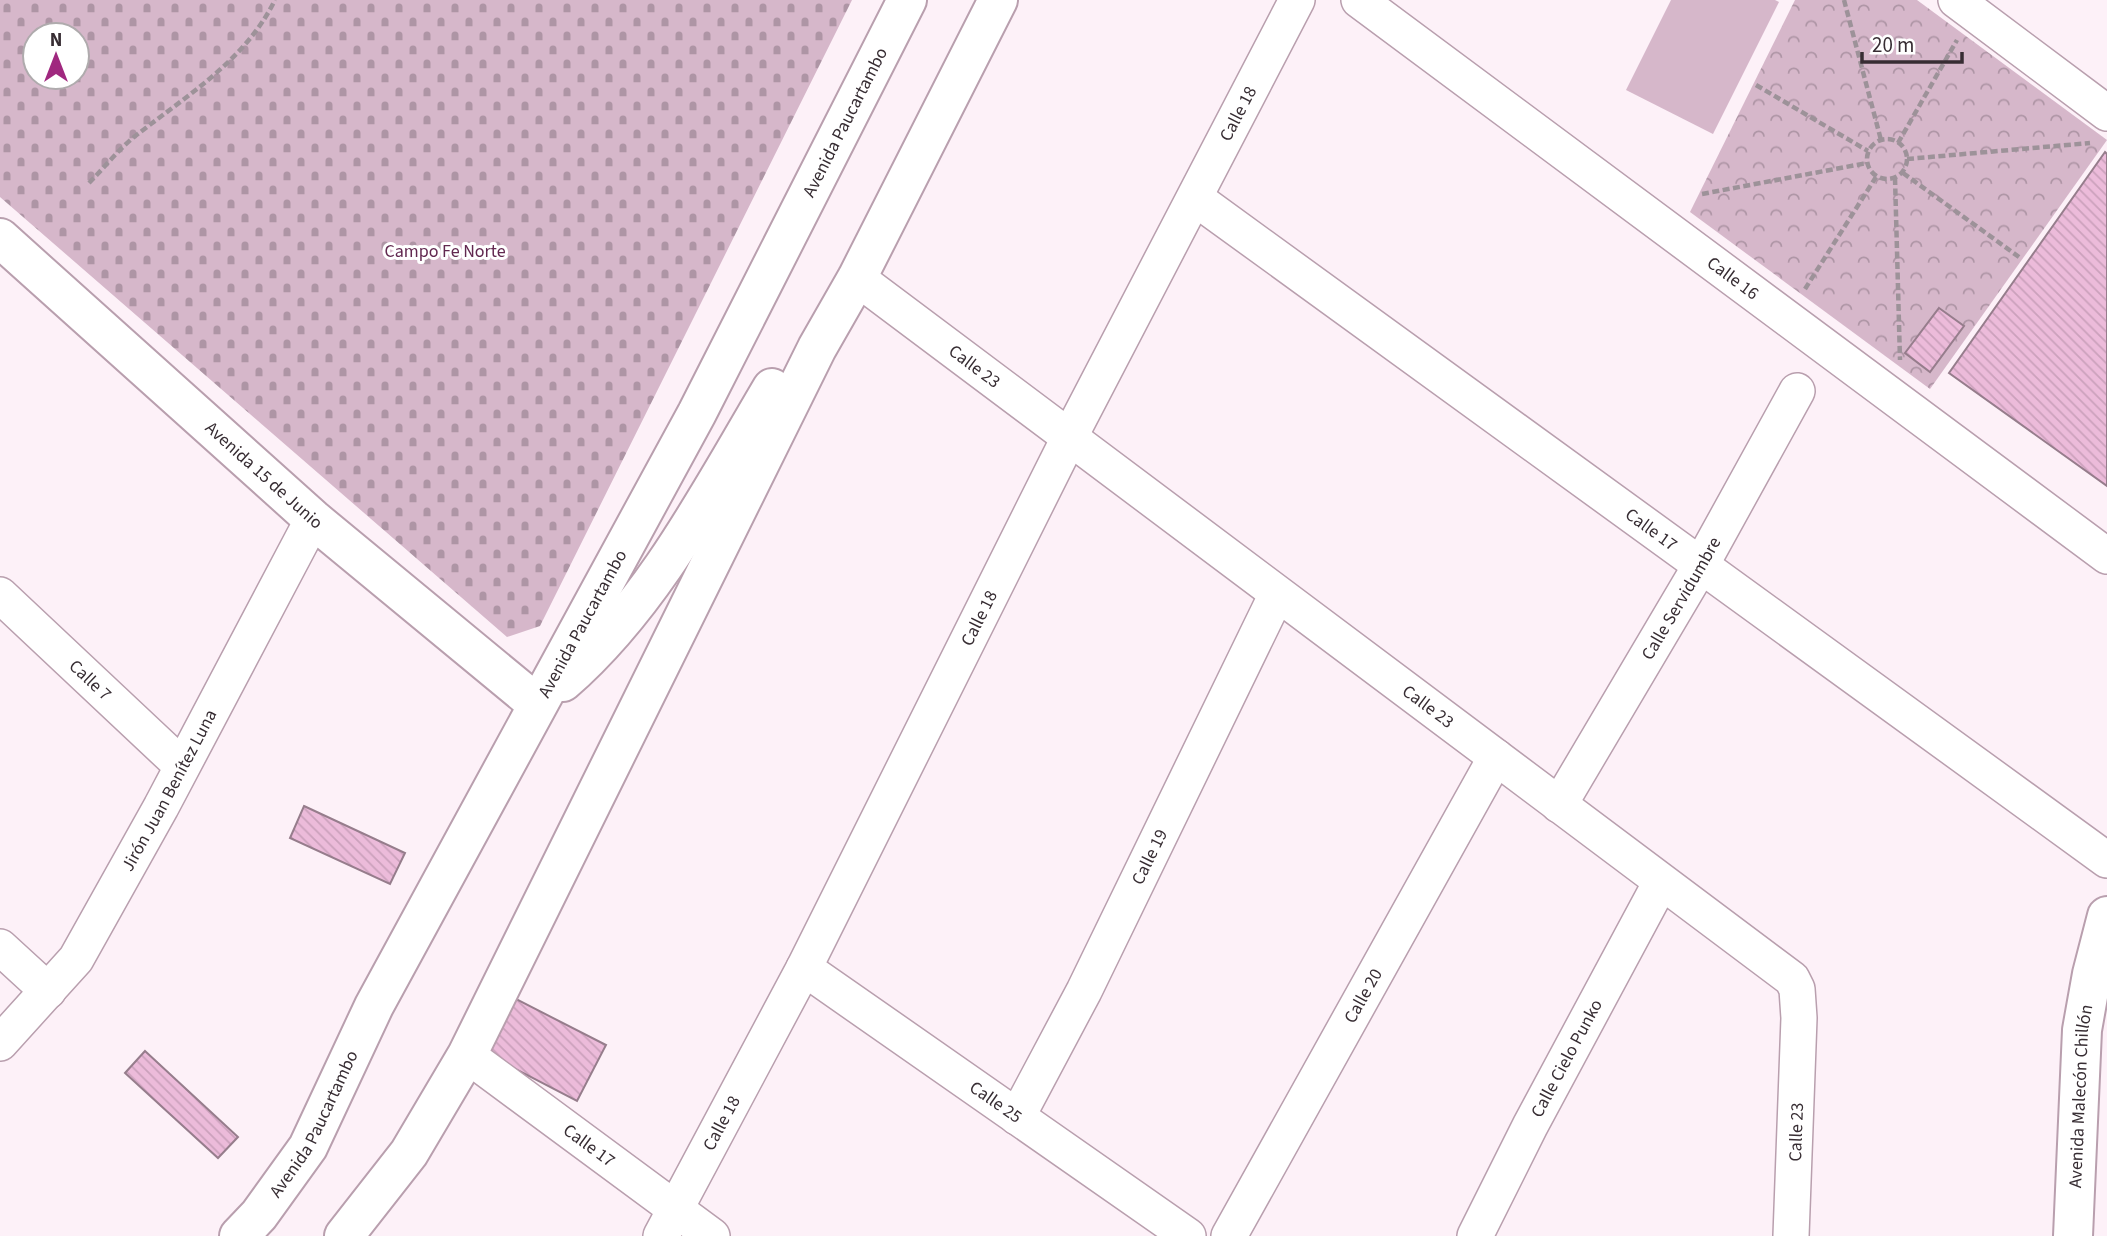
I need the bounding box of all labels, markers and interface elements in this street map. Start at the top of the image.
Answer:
north arrow [21,21,91,91]
scale bar [1862,21,1962,65]
text: N [50,27,62,54]
text: 20 m [1872,30,1914,60]
street label: Avenida Paucartambo [797,43,894,202]
street label: Calle 18 [1214,82,1263,146]
park label: Campo Fe Norte [384,239,506,264]
street label: Calle 16 [1702,251,1764,306]
street label: Calle 23 [943,339,1005,394]
street label: Avenida 15 de Junio [199,416,328,535]
street label: Calle 17 [1620,502,1682,557]
street label: Calle Servidumbre [1636,532,1727,665]
street label: Avenida Paucartambo [532,545,633,702]
street label: Calle 18 [955,586,1004,650]
street label: Calle 7 [63,654,117,707]
street label: Calle 23 [1397,679,1459,734]
street label: Jirón Juan Benítez Luna [116,705,223,876]
street label: Calle 19 [1126,825,1174,889]
street label: Calle 20 [1338,964,1389,1028]
street label: Calle Cielo Punko [1525,995,1609,1122]
street label: Avenida Malecón Chillón [2063,1002,2099,1189]
street label: Avenida Paucartambo [264,1046,365,1203]
street label: Calle 25 [964,1075,1027,1129]
street label: Calle 18 [697,1091,747,1155]
street label: Calle 23 [1783,1102,1810,1162]
street label: Calle 17 [558,1118,620,1173]

